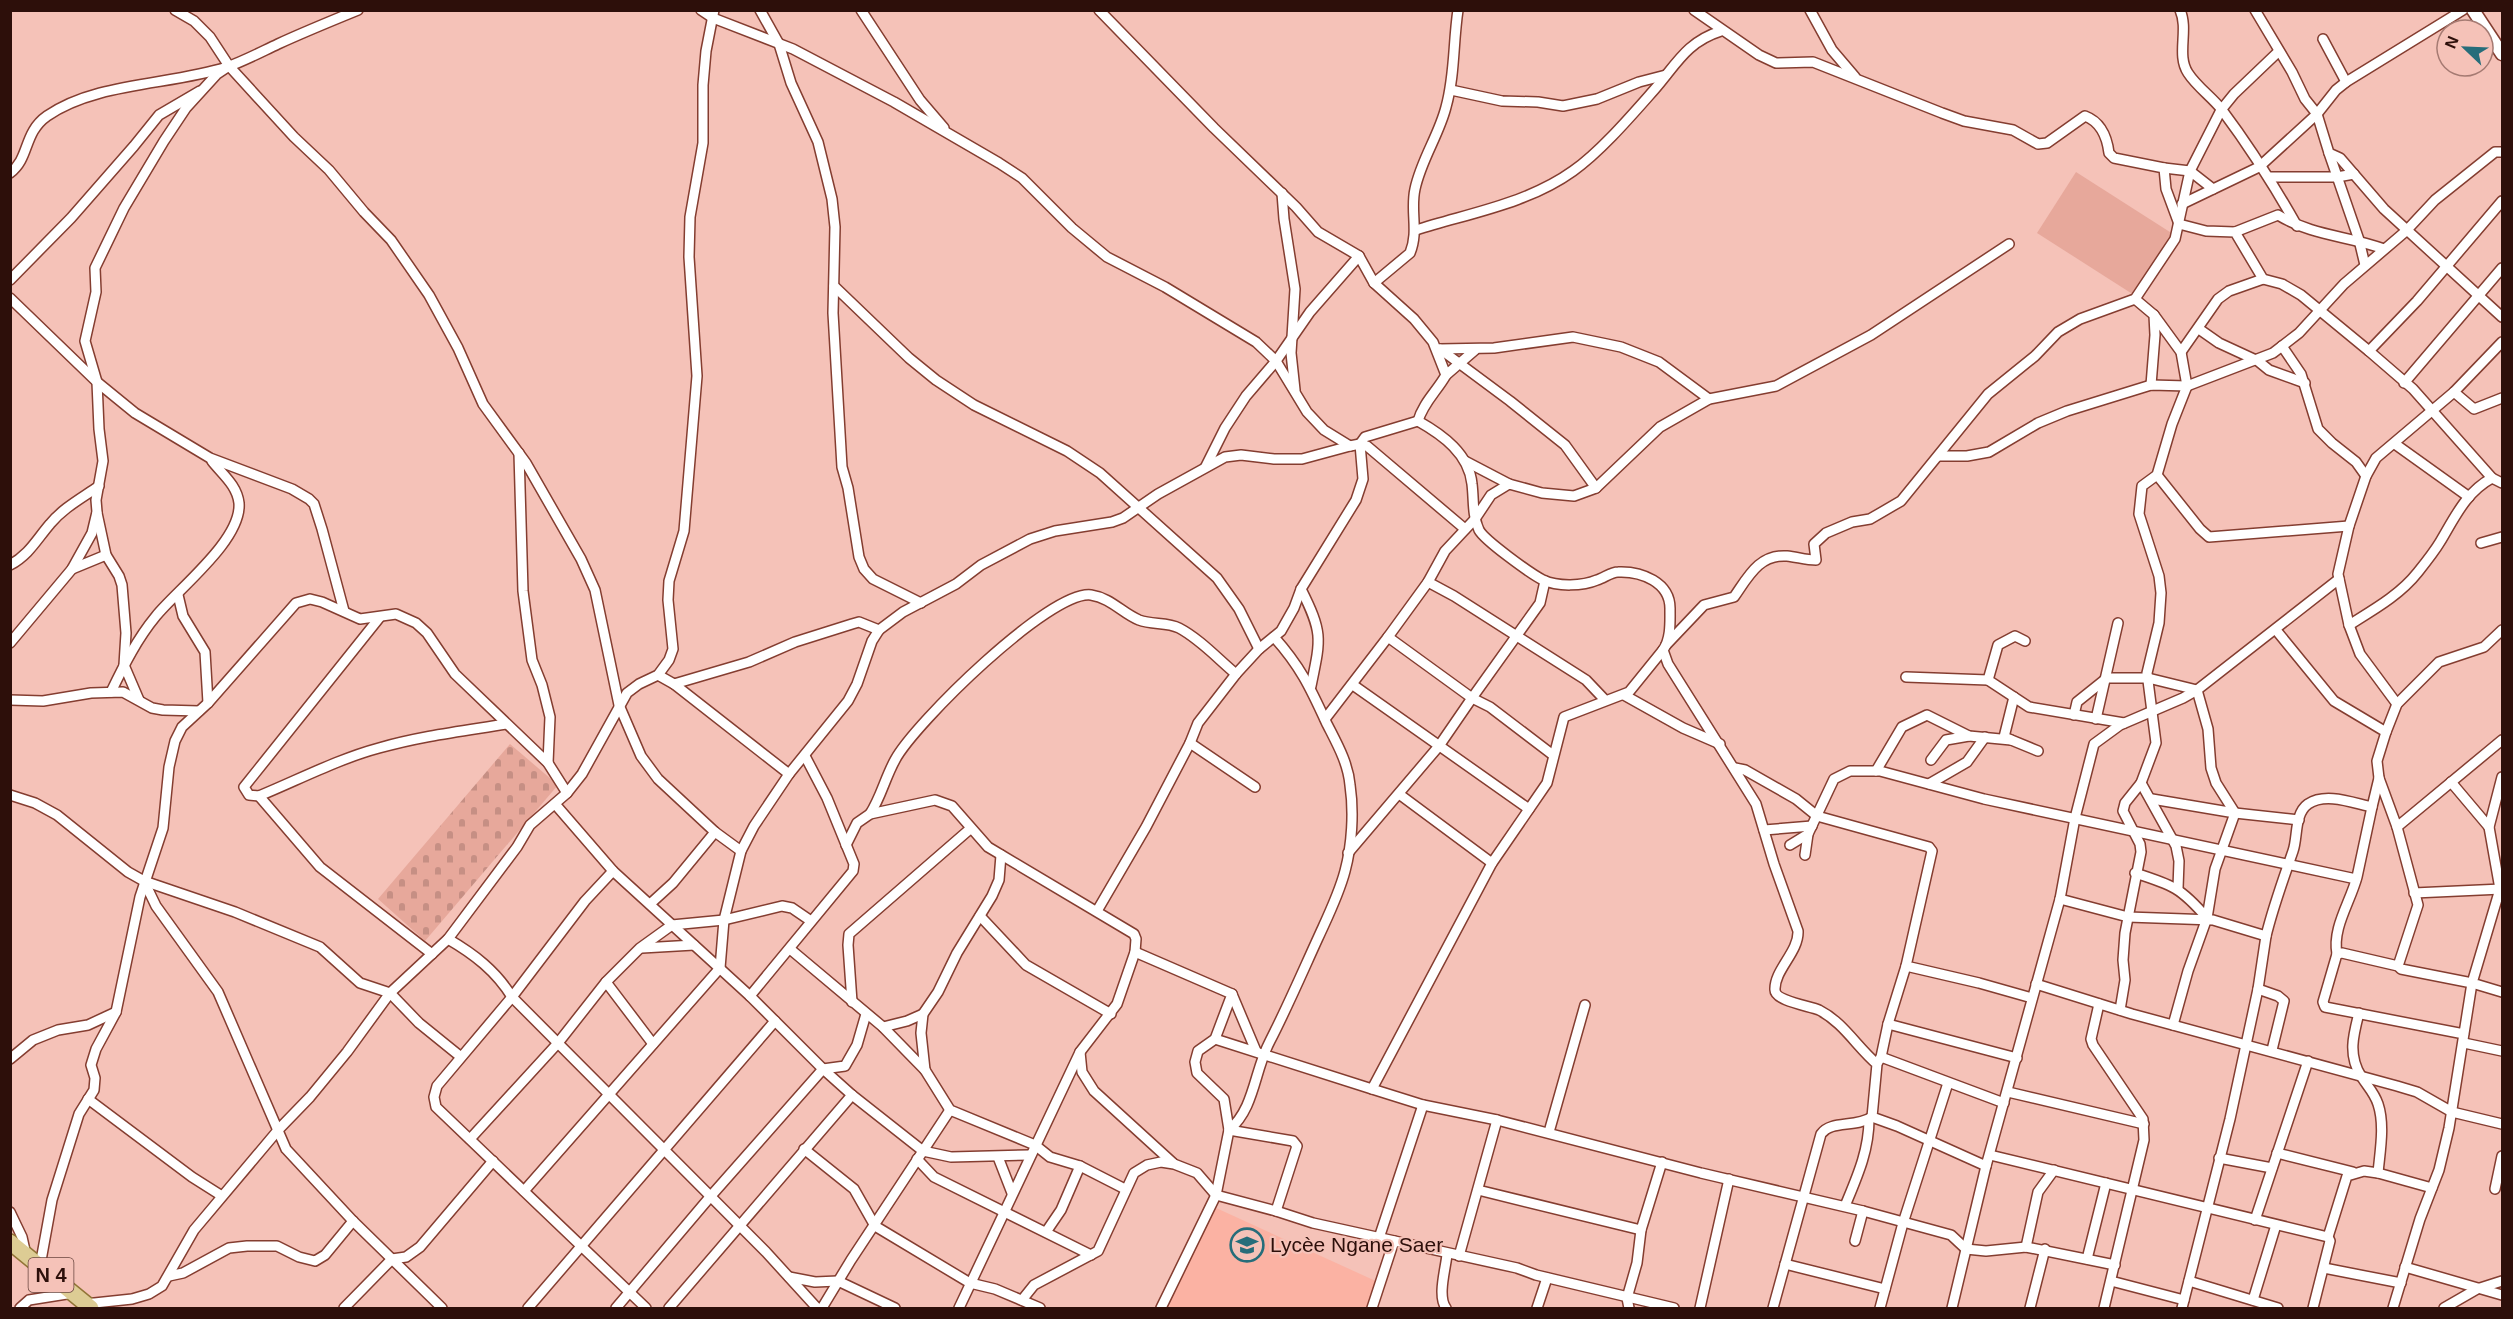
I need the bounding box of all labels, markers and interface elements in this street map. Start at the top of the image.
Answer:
north arrow [2435,18,2495,78]
text: N [2442,34,2462,51]
school or university icon: Lycèe Ngane Saer [1229,1227,1265,1263]
place label: Lycèe Ngane Saer [1270,1233,1443,1256]
road number: N 4 [28,1258,74,1292]

